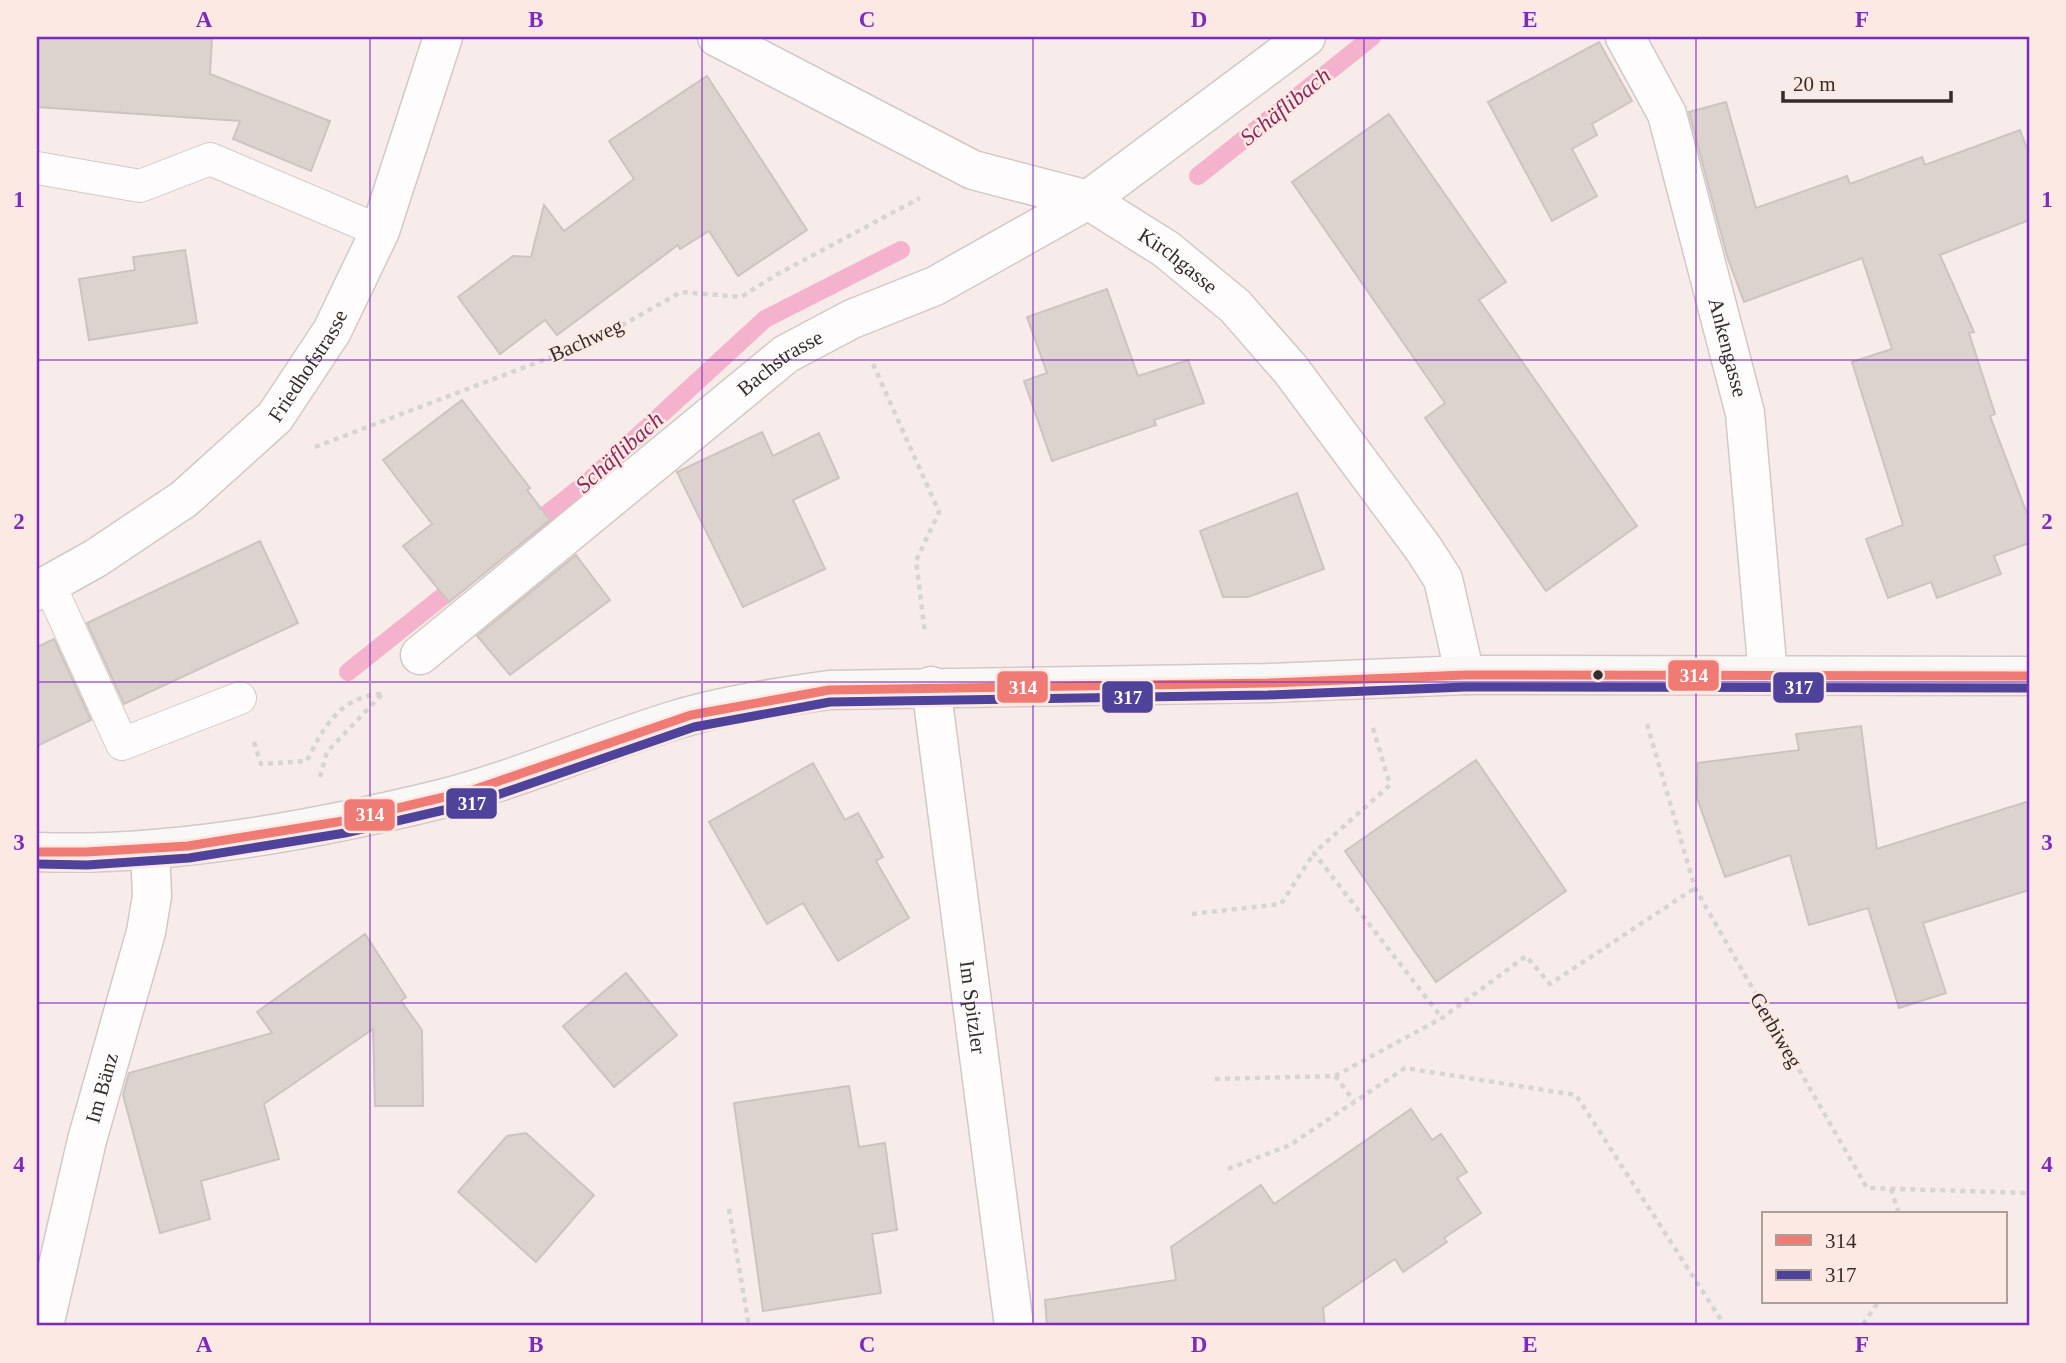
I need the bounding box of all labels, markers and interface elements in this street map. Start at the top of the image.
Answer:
text: A [196,7,213,32]
text: B [528,7,544,32]
text: C [859,7,875,32]
text: D [1191,7,1207,32]
text: E [1522,7,1538,32]
text: F [1855,7,1869,32]
scale bar [1783,60,1951,104]
water label: Schäflibach [1235,63,1335,150]
text: 20 m [1793,72,1836,96]
text: 1 [13,187,25,212]
text: 1 [2041,187,2053,212]
street label: Kirchgasse [1134,223,1222,299]
street label: Ankengasse [1703,295,1752,400]
street label: Friedhofstrasse [263,306,352,426]
street label: Bachweg [545,313,627,367]
street label: Bachstrasse [732,325,827,401]
water label: Schäflibach [571,407,668,498]
text: 2 [13,509,25,534]
text: 2 [2041,509,2053,534]
line badge: 314 [1667,659,1720,692]
text: 314 [1680,665,1709,686]
unlabelled marker [1591,668,1605,682]
line badge: 314 [996,670,1049,704]
line badge: 317 [1772,671,1825,704]
text: 314 [1009,677,1038,698]
text: 317 [1785,677,1814,698]
line badge: 317 [1101,680,1154,714]
text: 317 [1114,687,1143,708]
line badge: 317 [445,787,498,820]
text: 317 [458,793,487,814]
line badge: 314 [343,798,396,832]
text: 314 [356,804,385,825]
text: 3 [13,830,25,855]
text: 3 [2041,830,2053,855]
street label: Im Spitzler [955,959,991,1055]
street label: Gerbiweg [1745,988,1807,1072]
street label: Im Bänz [80,1050,123,1126]
text: 4 [13,1152,25,1177]
text: 4 [2041,1152,2053,1177]
legend [1762,1212,2007,1304]
text: 314 [1825,1229,1857,1253]
text: 317 [1825,1263,1857,1287]
text: A [196,1332,213,1357]
text: B [528,1332,544,1357]
text: C [859,1332,875,1357]
text: D [1191,1332,1207,1357]
text: E [1522,1332,1538,1357]
text: F [1855,1332,1869,1357]

